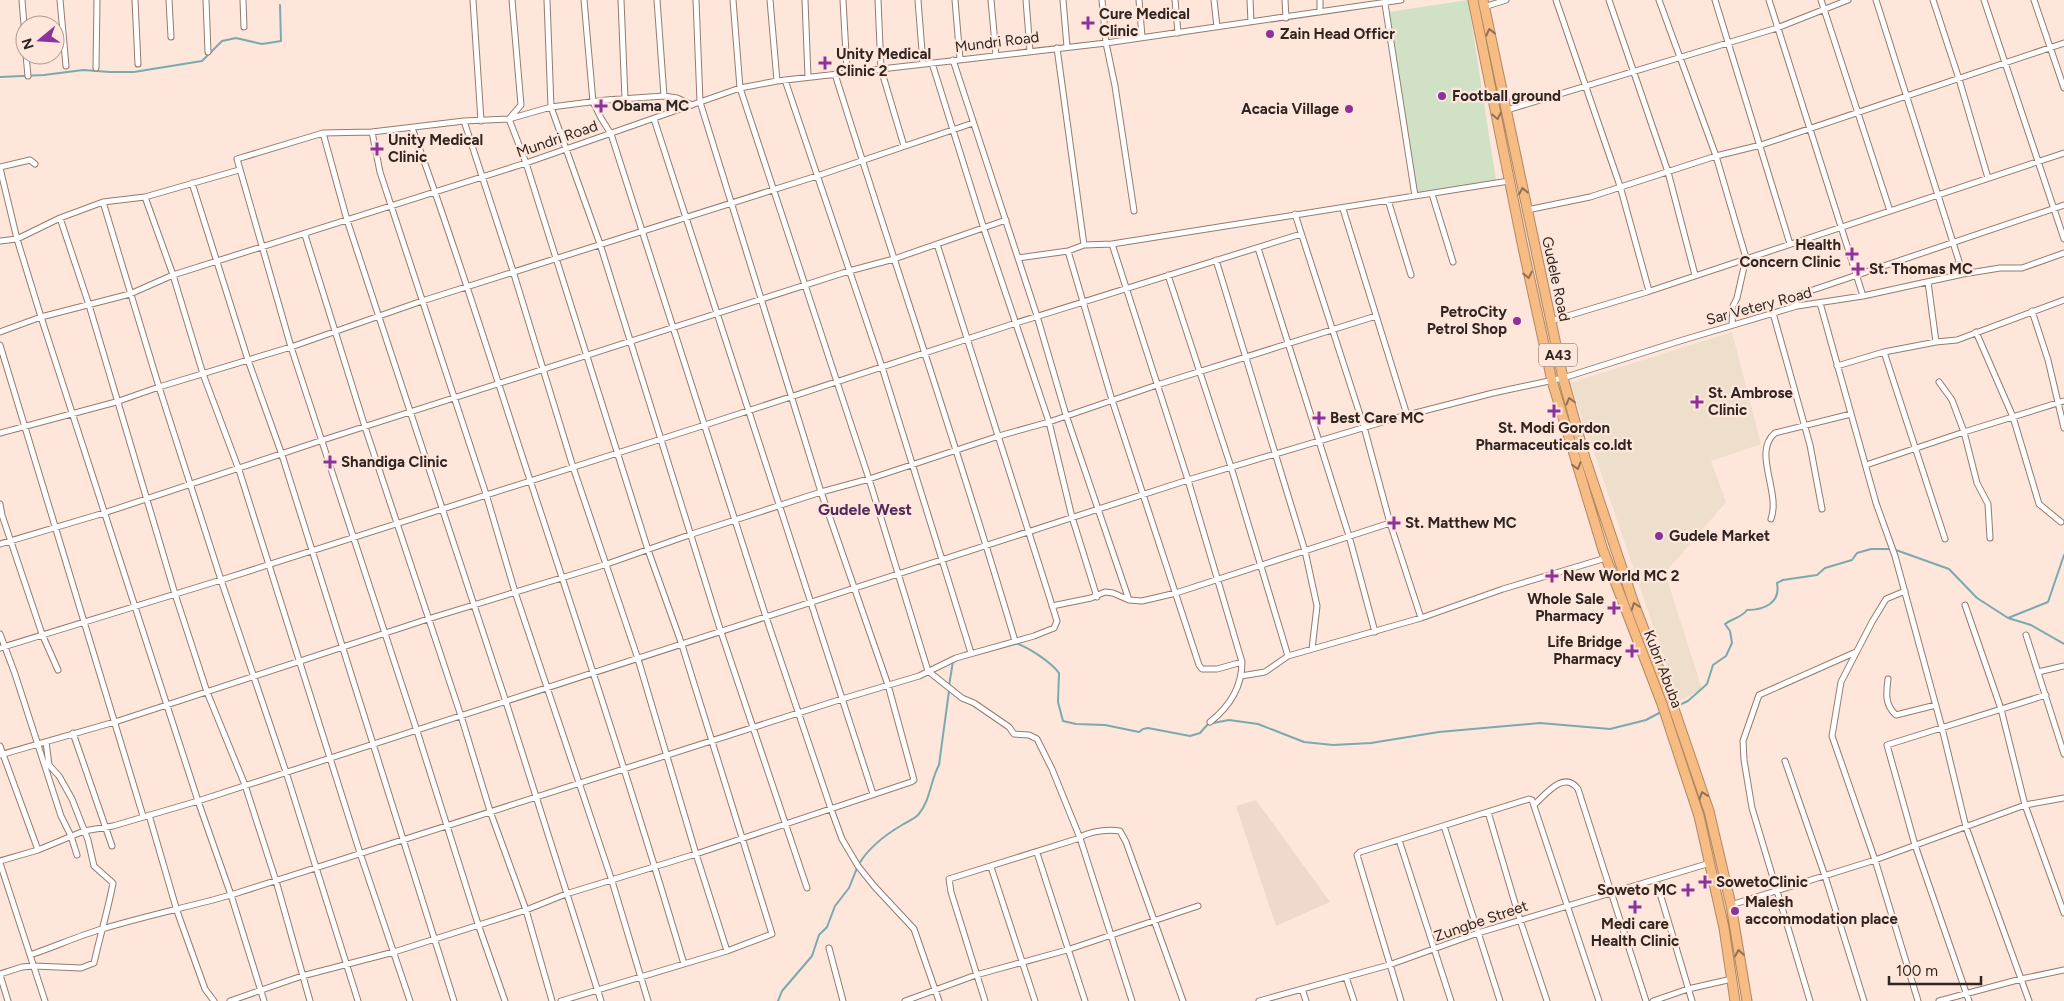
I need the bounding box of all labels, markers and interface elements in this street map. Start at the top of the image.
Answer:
place label: Cure Medical Clinic [1099,5,1190,40]
north arrow [15,15,65,65]
marker: Cure Medical Clinic [1081,16,1095,30]
place label: Zain Head Officr [1280,25,1395,43]
street label: Mundri Road [954,28,1040,56]
marker: Zain Head Officr [1264,28,1276,40]
one-way arrow [1485,28,1496,37]
text: N [18,36,38,52]
place label: Unity Medical Clinic 2 [836,45,931,80]
marker: Unity Medical Clinic 2 [818,56,832,70]
place label: Football ground [1452,87,1561,105]
marker: Football ground [1436,90,1448,102]
place label: Obama MC [612,97,689,115]
marker: Obama MC [594,99,608,113]
place label: Acacia Village [1241,100,1340,118]
marker: Acacia Village [1343,103,1355,115]
one-way arrow [1491,112,1502,121]
street label: Mundri Road [514,117,600,161]
place label: Unity Medical Clinic [388,131,483,166]
marker: Unity Medical Clinic [370,142,384,156]
one-way arrow [1518,187,1529,196]
street label: Gudele Road [1538,235,1574,323]
place label: Health Concern Clinic [1739,236,1841,271]
marker: Health Concern Clinic [1845,247,1859,261]
place label: St. Thomas MC [1869,260,1973,278]
marker: St. Thomas MC [1851,262,1865,276]
one-way arrow [1523,271,1533,280]
street label: Sar Vetery Road [1704,283,1814,329]
place label: PetroCity Petrol Shop [1427,303,1507,338]
marker: PetroCity Petrol Shop [1511,315,1523,327]
road number: A43 [1539,344,1577,366]
place label: St. Ambrose Clinic [1708,384,1794,419]
marker: St. Ambrose Clinic [1690,395,1704,409]
one-way arrow [1565,397,1575,406]
marker: St. Modi Gordon Pharmaceuticals co.ldt [1548,405,1560,417]
place label: Best Care MC [1330,409,1424,427]
marker: Best Care MC [1312,411,1326,425]
place label: St. Modi Gordon Pharmaceuticals co.ldt [1475,419,1633,454]
place label: Shandiga Clinic [341,453,448,471]
marker: Shandiga Clinic [323,455,337,469]
one-way arrow [1572,462,1582,470]
district label: Gudele West [818,500,912,519]
place label: St. Matthew MC [1405,514,1517,532]
marker: St. Matthew MC [1387,516,1401,530]
place label: Gudele Market [1669,527,1770,545]
marker: Gudele Market [1653,530,1665,542]
place label: New World MC 2 [1563,567,1680,585]
marker: New World MC 2 [1545,569,1559,583]
place label: Whole Sale Pharmacy [1527,590,1605,625]
marker: Whole Sale Pharmacy [1608,602,1620,614]
one-way arrow [1631,602,1641,611]
street label: Kubri Abuba [1640,627,1686,711]
place label: Life Bridge Pharmacy [1547,633,1623,668]
marker: Life Bridge Pharmacy [1626,645,1638,657]
one-way arrow [1699,791,1709,799]
place label: SowetoClinic [1716,873,1808,891]
marker: SowetoClinic [1698,875,1712,889]
place label: Soweto MC [1597,881,1677,899]
marker: Soweto MC [1681,883,1695,897]
place label: Malesh accommodation place [1745,893,1899,928]
street label: Zungbe Street [1432,896,1530,945]
marker: Medi care Health Clinic [1629,901,1641,913]
marker: Malesh accommodation place [1729,905,1741,917]
place label: Medi care Health Clinic [1591,915,1679,950]
one-way arrow [1734,949,1744,957]
scale bar [1889,954,1982,986]
text: 100 m [1896,962,1938,980]

